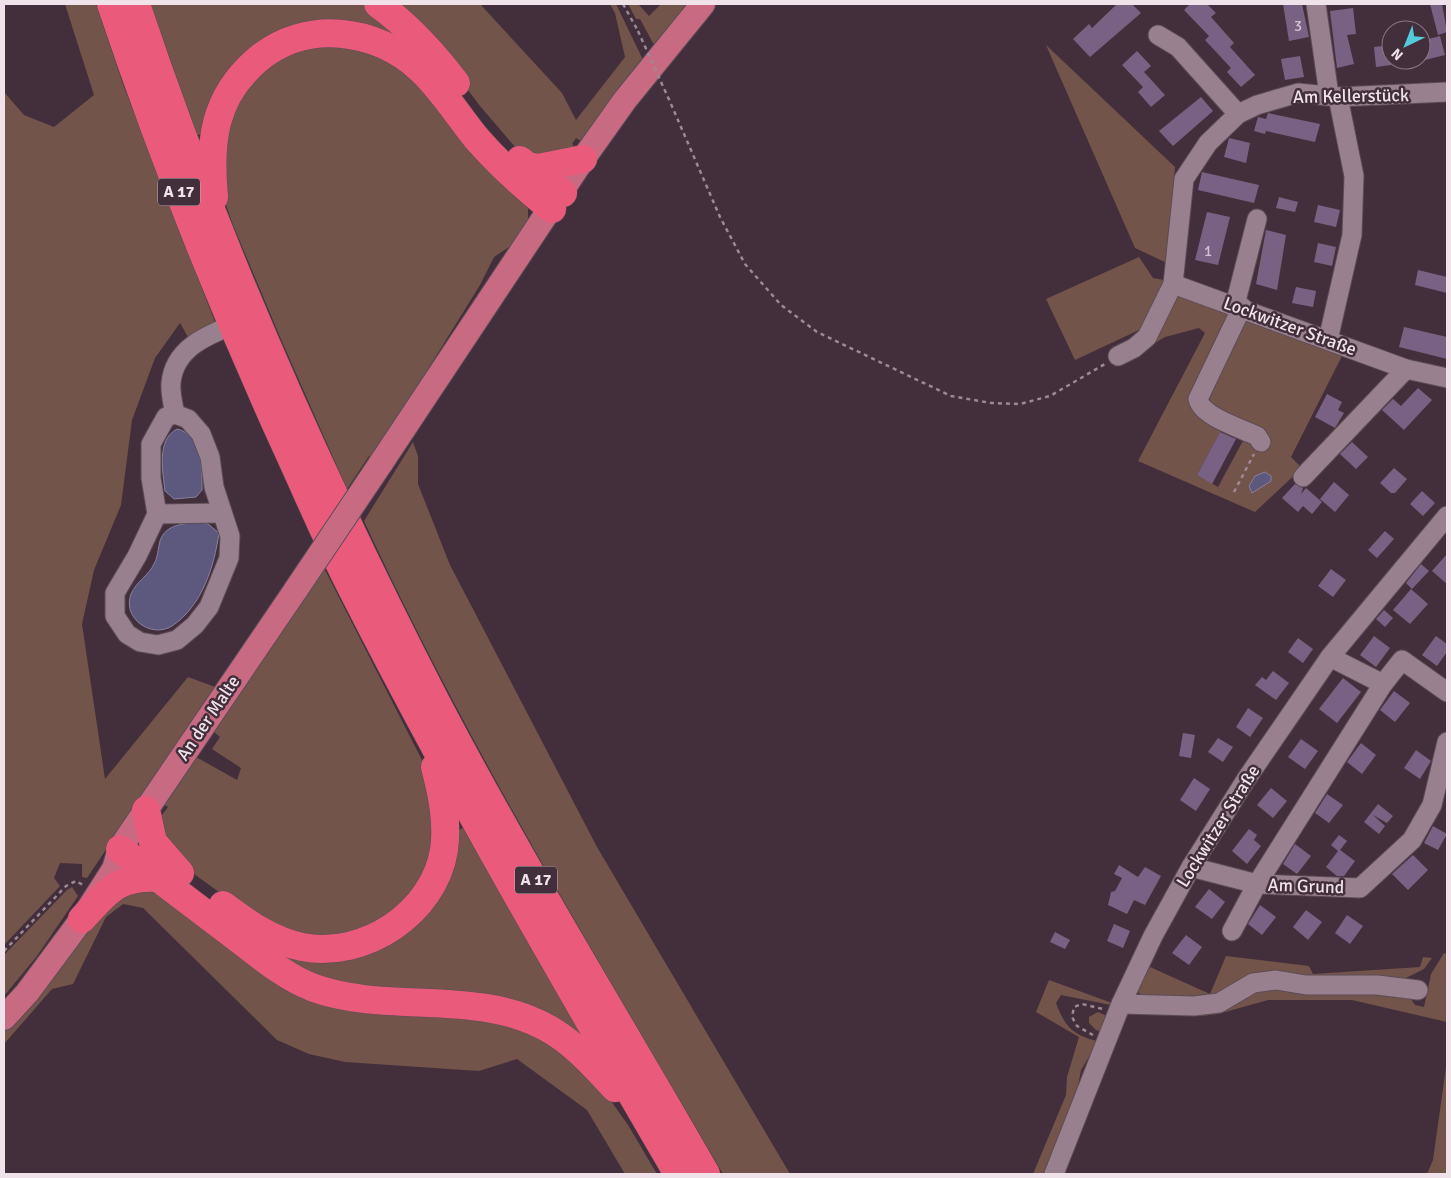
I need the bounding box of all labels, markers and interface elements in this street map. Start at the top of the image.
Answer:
house number: 3 [1294,17,1302,35]
north arrow [1381,20,1431,70]
text: N [1388,45,1407,64]
street label: Am Kellerstück [1293,84,1409,108]
road number: A 17 [158,178,200,206]
house number: 1 [1204,242,1212,260]
street label: Lockwitzer Straße [1220,292,1360,360]
street label: An der Malte [172,671,244,765]
street label: Lockwitzer Straße [1172,761,1264,891]
road number: A 17 [515,866,557,894]
street label: Am Grund [1267,874,1345,898]

